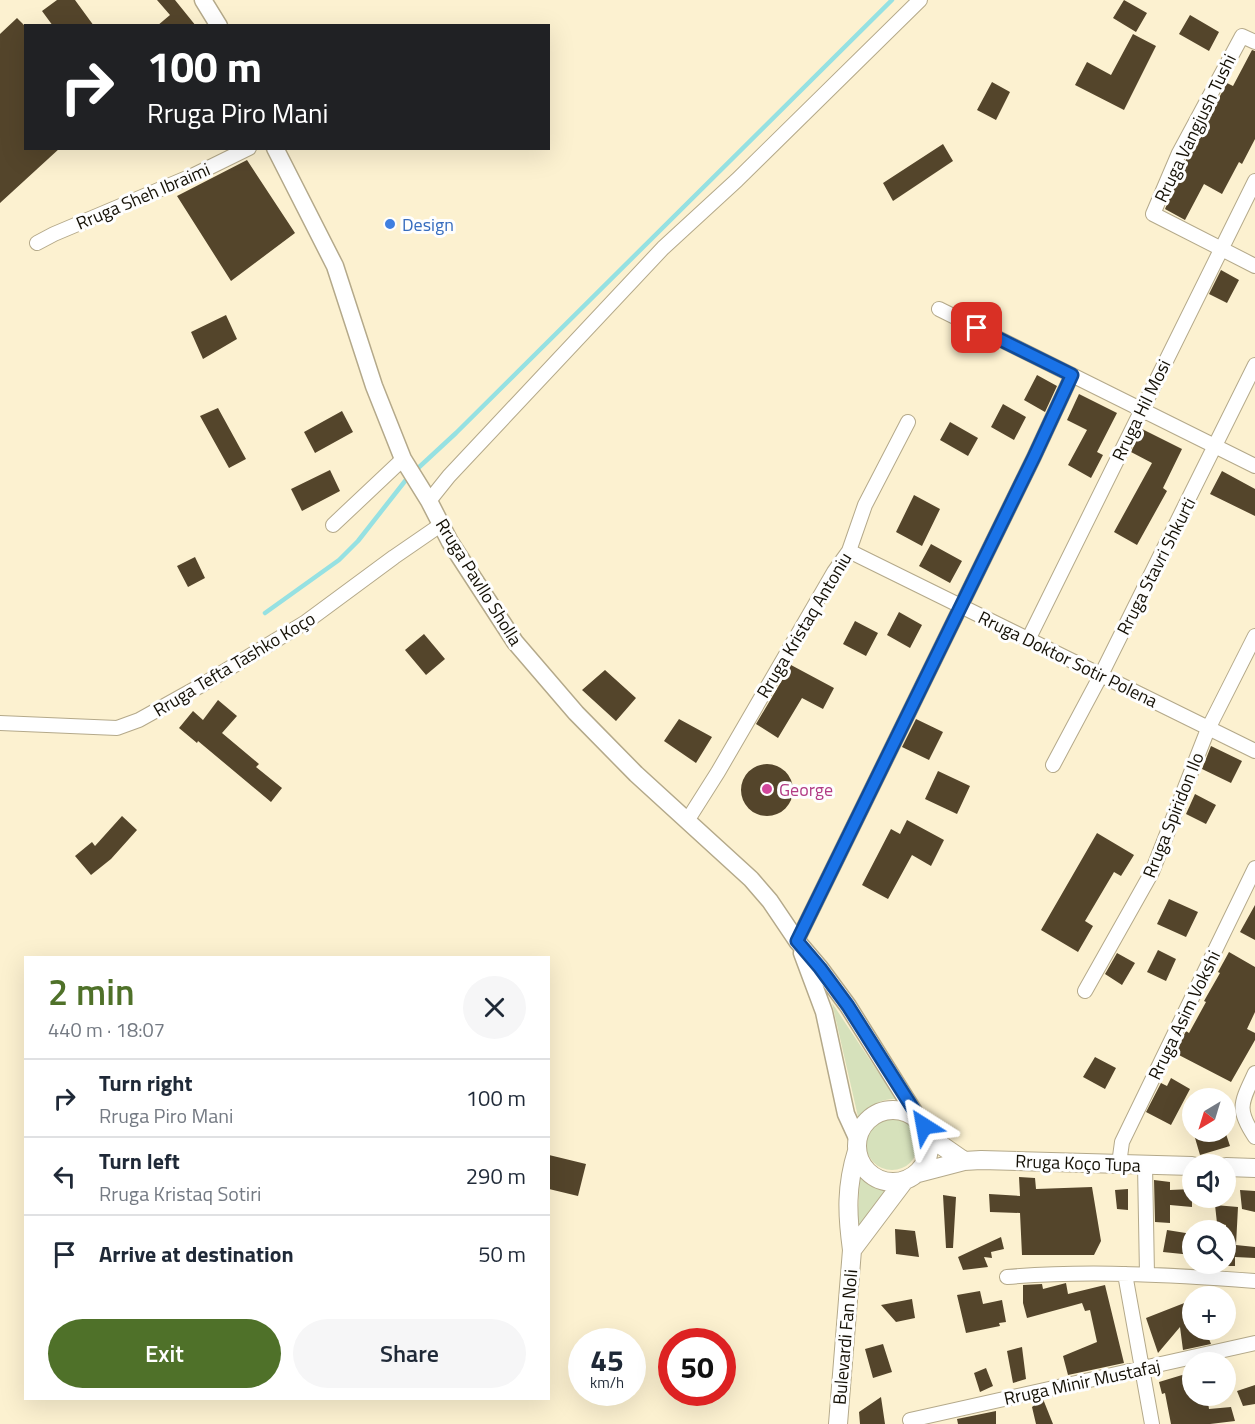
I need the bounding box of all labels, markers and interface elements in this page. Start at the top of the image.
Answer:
text: 100 m [147,34,262,98]
icon: right [48,48,126,126]
street label: Rruga Vangjush Tushi [1147,49,1243,207]
text: Rruga Piro Mani [147,92,328,133]
street label: Rruga Sheh Ibraimi [72,156,214,236]
place label: Design [402,211,454,238]
marker: Design [383,217,397,231]
pin [951,302,1002,353]
icon: arrive [960,311,993,344]
street label: Rruga Hil Mosi [1105,355,1177,465]
street label: Rruga Stavri Shkurti [1110,493,1202,639]
street label: Rruga Pavllo Sholla [429,513,529,651]
street label: Rruga Kristaq Antoniu [750,547,858,703]
street label: Rruga Doktor Sotir Polena [974,604,1162,714]
street label: Rruga Tefta Tashko Koço [148,605,320,723]
street label: Rruga Spiridon Ilo [1136,748,1210,882]
place label: George [779,776,833,803]
marker: George [760,782,774,796]
street label: Rruga Asim Vokshi [1141,946,1227,1084]
text: 2 min [48,964,135,1019]
button: close [463,976,526,1039]
text: 440 m · 18:07 [48,1014,165,1045]
text: Turn right [99,1066,193,1100]
text: 100 m [466,1081,526,1115]
icon: right [48,1082,81,1115]
north arrow [1182,1088,1236,1142]
map controls [1182,1088,1236,1406]
position arrow [892,1094,956,1158]
text: Rruga Piro Mani [99,1100,233,1131]
text: Turn left [99,1144,180,1178]
street label: Rruga Koço Tupa [1015,1147,1141,1179]
button: sound [1182,1154,1236,1208]
text: 290 m [466,1159,526,1193]
icon: left [48,1160,81,1193]
text: Rruga Kristaq Sotiri [99,1178,261,1209]
button: search [1182,1220,1236,1274]
text: Arrive at destination [99,1237,294,1271]
text: 50 m [478,1237,526,1271]
icon: arrive [48,1238,81,1271]
street label: Bulevardi Fan Noli [826,1268,864,1406]
button: + [1182,1286,1236,1340]
button: Exit [48,1319,281,1388]
button: Share [293,1319,526,1388]
speed limit sign: 50 [658,1328,736,1406]
text: 45 [590,1337,624,1383]
street label: Rruga Minir Mustafaj [1001,1352,1163,1412]
button: − [1182,1352,1236,1406]
text: km/h [590,1371,624,1394]

